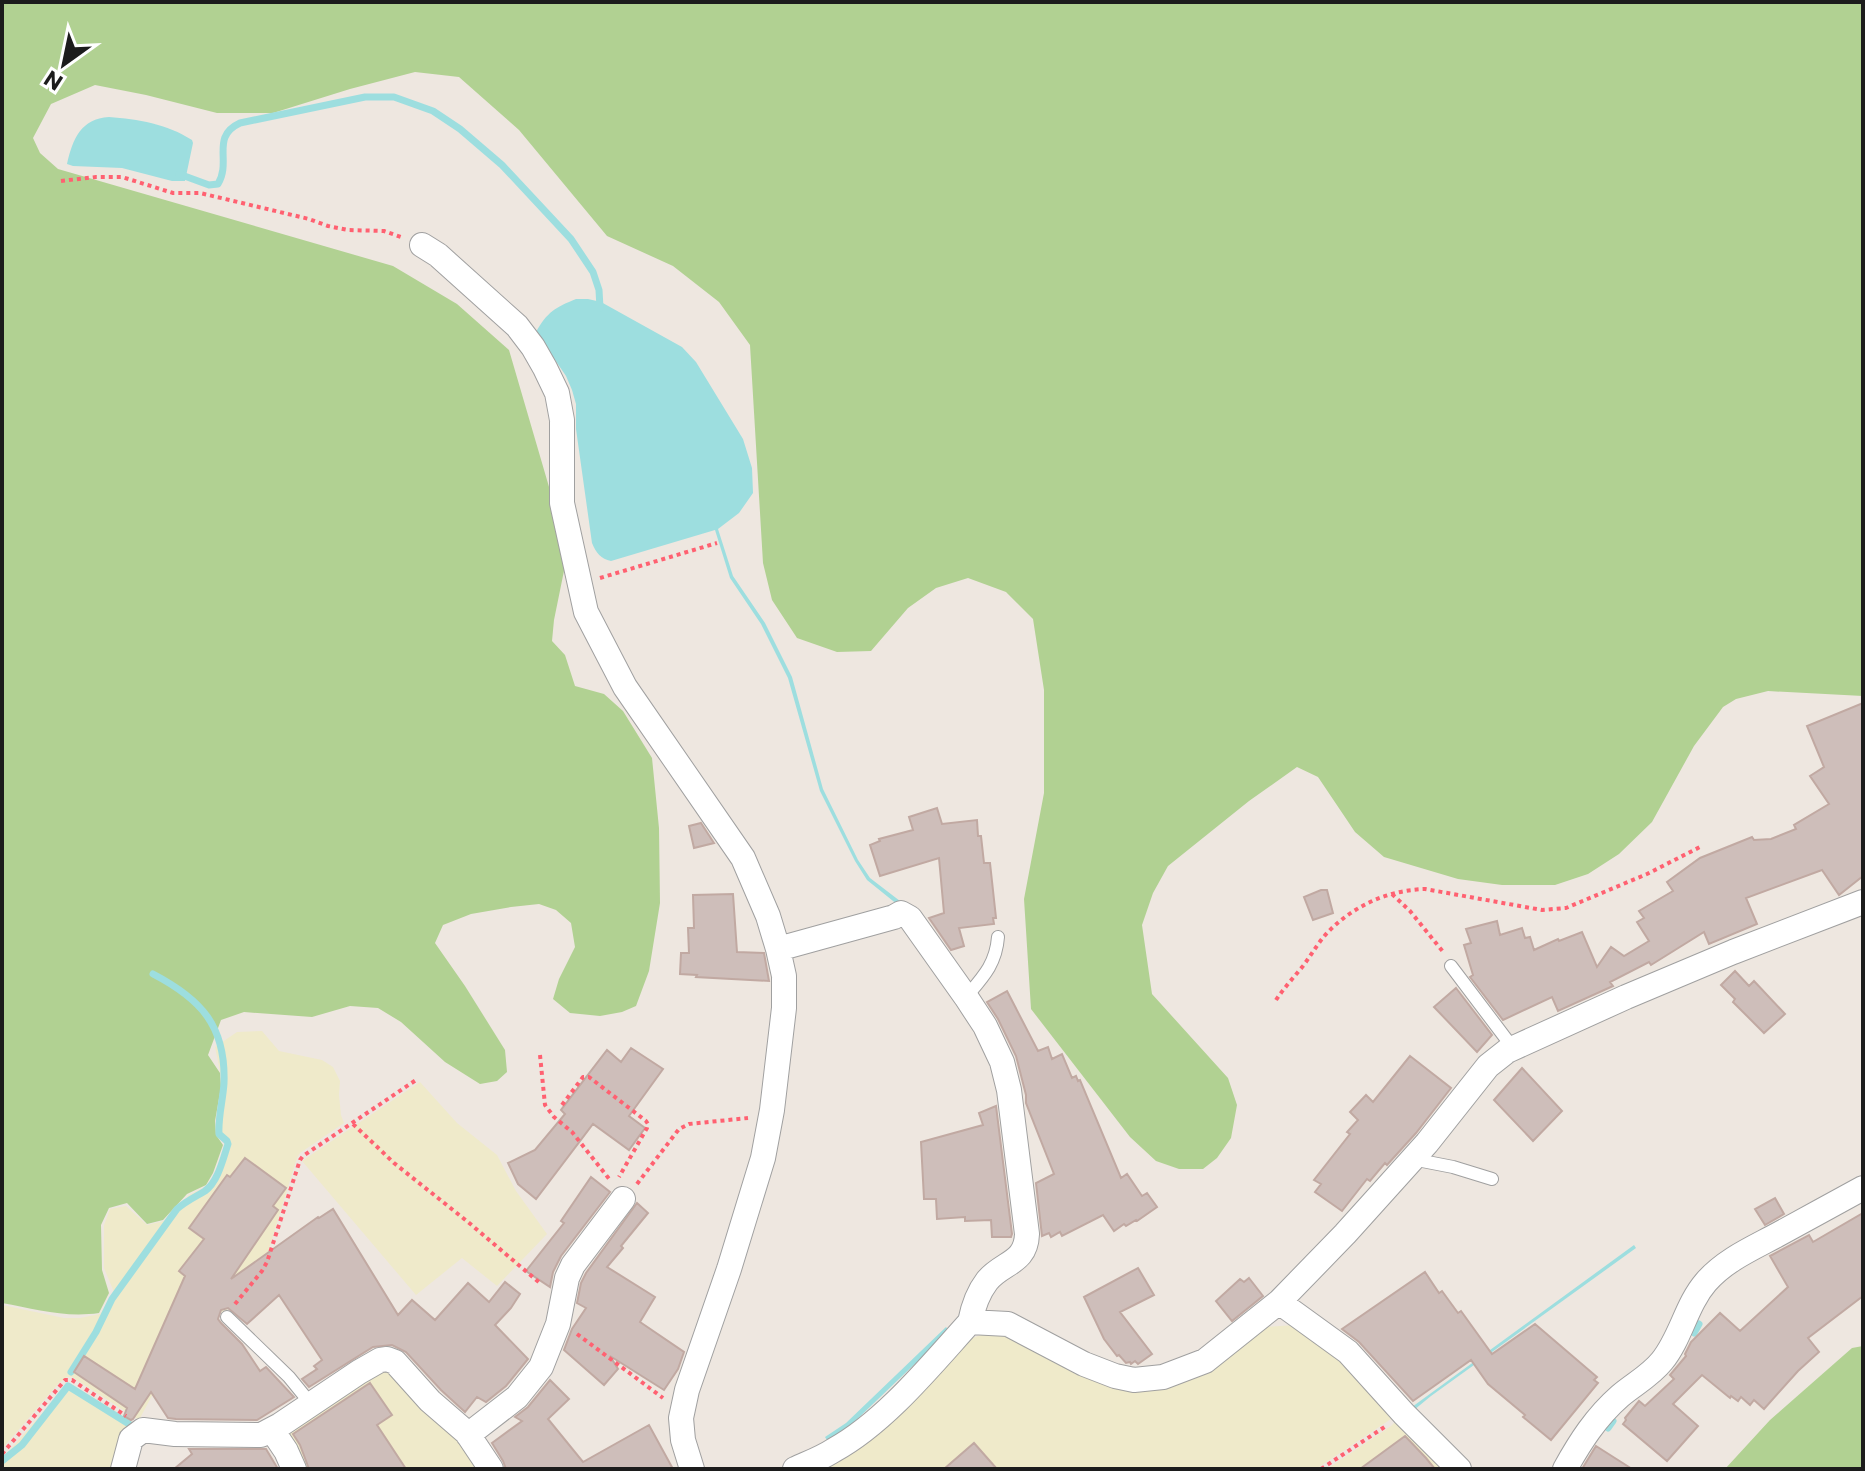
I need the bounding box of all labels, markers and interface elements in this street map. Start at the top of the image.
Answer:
north arrow [24,24,104,104]
text: N [39,65,67,97]

